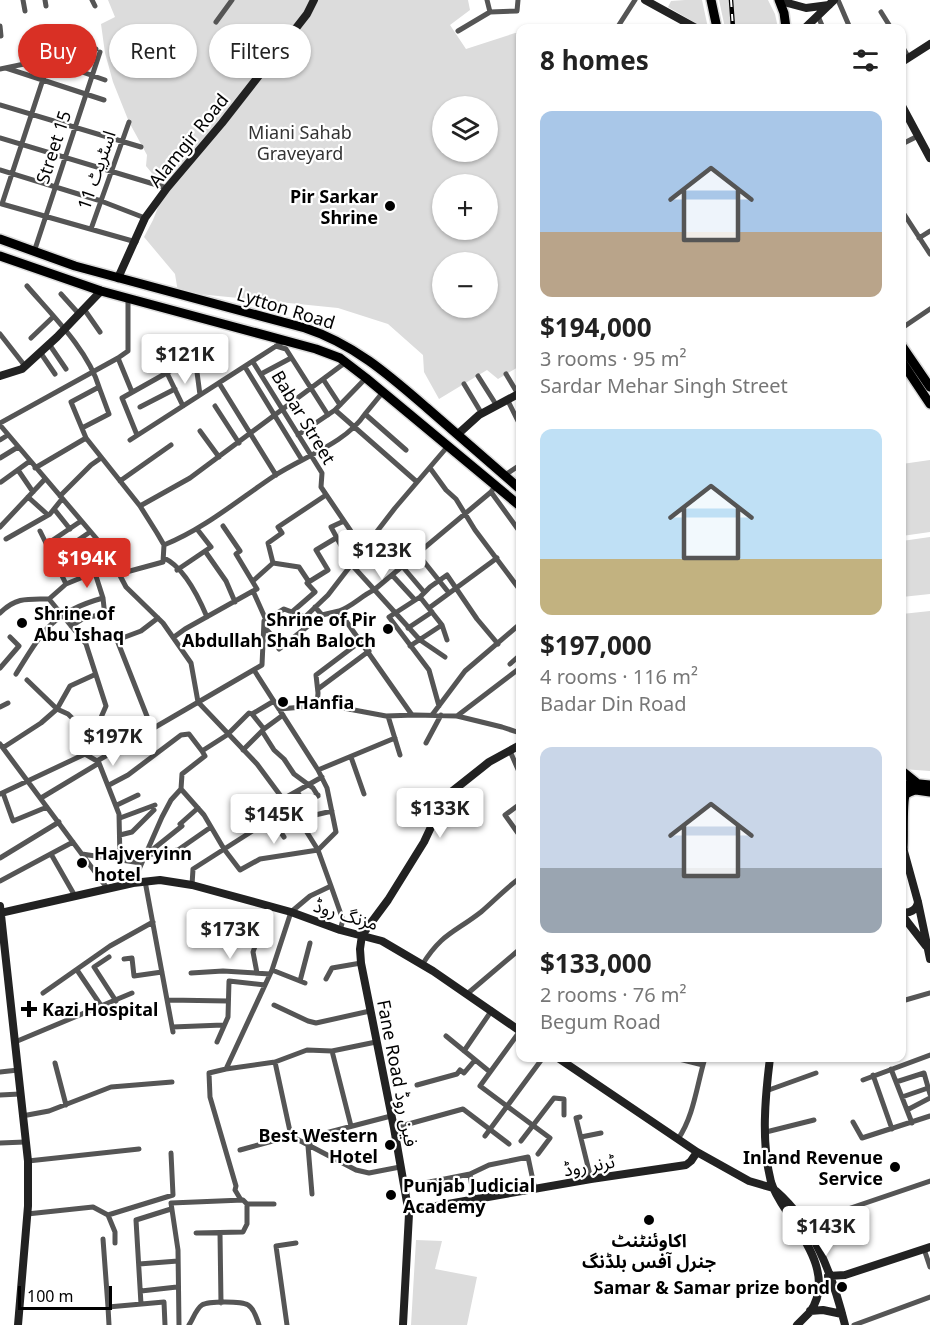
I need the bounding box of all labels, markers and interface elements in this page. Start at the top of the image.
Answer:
chip: Buy [18,24,97,78]
chip: Rent [109,24,197,78]
chip: Filters [209,24,311,78]
text: 8 homes [540,42,649,78]
icon: filters [849,44,882,77]
street label: Alamgir Road [143,88,233,192]
map controls [432,96,498,318]
button: layers [432,96,498,162]
street label: Street 15 [30,107,76,187]
park label: Miani Sahab Graveyard [248,120,352,165]
street label: اسٹریٹ 11 [71,127,121,213]
icon: home [657,150,765,258]
button: + [432,174,498,240]
place label: Pir Sarkar Shrine [290,184,378,229]
marker: Pir Sarkar Shrine [383,199,397,213]
button: − [432,252,498,318]
street label: Lytton Road [234,282,338,334]
text: $194,000 [540,309,652,345]
pin: $121K [143,334,227,385]
text: $121K [155,340,215,367]
text: 3 rooms · 95 m² [540,345,687,372]
street label: Babar Street [267,366,342,469]
text: Sardar Mehar Singh Street [540,372,788,399]
icon: home [657,468,765,576]
pin: $123K [340,530,424,581]
text: $123K [352,536,412,563]
pin: $194K [45,538,129,589]
text: $194K [57,544,117,571]
place label: Shrine of Abu Ishaq [34,601,124,646]
place label: Shrine of Pir Abdullah Shah Baloch [182,607,376,652]
marker: Shrine of Abu Ishaq [15,616,29,630]
marker: Shrine of Pir Abdullah Shah Baloch [381,622,395,636]
text: $197,000 [540,627,652,663]
text: 4 rooms · 116 m² [540,663,698,690]
place label: Hanfia [295,690,354,714]
text: Badar Din Road [540,690,687,717]
marker: Hanfia [276,695,290,709]
pin: $197K [71,716,155,767]
text: $197K [83,722,143,749]
icon: home [657,786,765,894]
pin: $133K [398,788,482,839]
pin: $145K [232,794,316,845]
text: $133K [410,794,470,821]
text: $145K [244,800,304,827]
place label: Hajveryinn hotel [94,841,192,886]
marker: Hajveryinn hotel [75,856,89,870]
street label: مزنگ روڈ [311,893,381,935]
pin: $173K [188,909,272,960]
text: $173K [200,915,260,942]
text: $133,000 [540,945,652,981]
text: 2 rooms · 76 m² [540,981,687,1008]
place label: Kazi Hospital [42,997,158,1021]
street label: Fane Road فین روڈ [372,997,424,1149]
marker: Kazi Hospital [20,1000,38,1018]
text: Begum Road [540,1008,661,1035]
place label: Best Western Hotel [259,1123,378,1168]
marker: Best Western Hotel [383,1138,397,1152]
place label: Inland Revenue Service [743,1145,883,1190]
street label: ٹرنر روڈ [561,1149,617,1181]
marker: Inland Revenue Service [888,1160,902,1174]
place label: Punjab Judicial Academy [403,1173,535,1218]
marker: Punjab Judicial Academy [384,1188,398,1202]
pin: $143K [784,1206,868,1257]
text: $143K [796,1212,856,1239]
marker: اکاوئنٹنٹ جنرل آفس بلڈنگ [642,1213,656,1227]
place label: اکاوئنٹنٹ جنرل آفس بلڈنگ [582,1228,716,1273]
place label: Samar & Samar prize bond [593,1275,830,1299]
marker: Samar & Samar prize bond [835,1280,849,1294]
scale bar [18,1283,112,1310]
text: 100 m [27,1285,74,1307]

